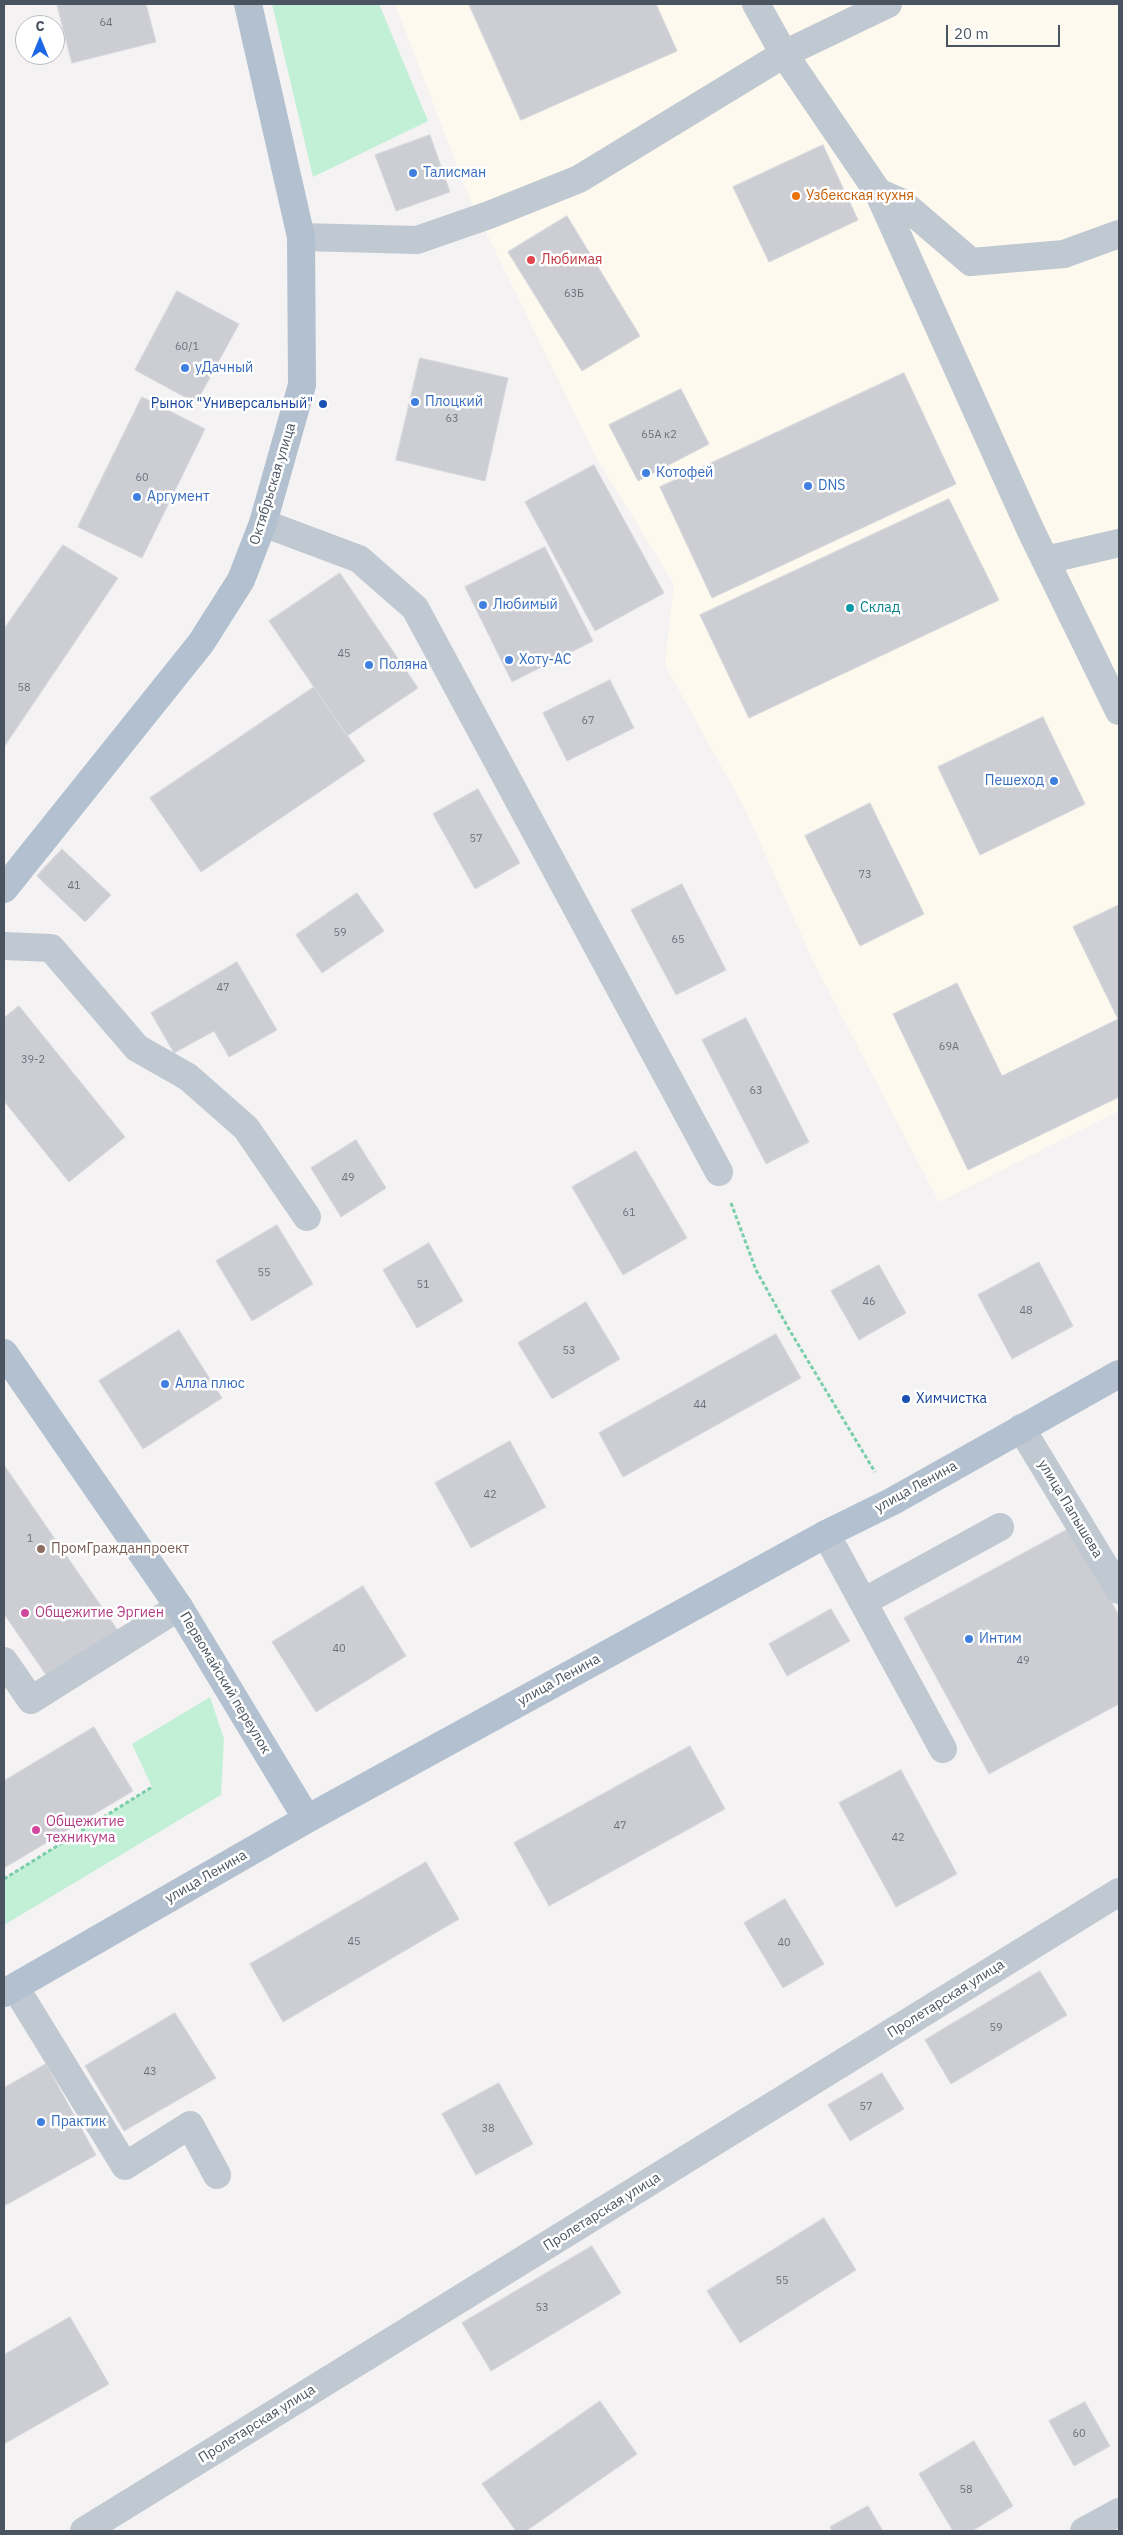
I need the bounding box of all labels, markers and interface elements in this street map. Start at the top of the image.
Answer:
north arrow [15,15,65,65]
scale bar [948,15,1062,47]
house number: 64 [99,16,113,30]
text: С [35,17,45,35]
text: 20 m [954,24,989,43]
place label: Талисман [423,165,486,181]
marker: Талисман [407,167,419,179]
place label: Узбекская кухня [806,188,914,204]
marker: Узбекская кухня [790,190,802,202]
place label: Любимая [541,252,602,268]
marker: Любимая [525,254,537,266]
house number: 63Б [564,287,584,301]
house number: 60/1 [175,340,199,354]
place label: уДачный [195,360,253,376]
marker: уДачный [179,362,191,374]
place label: Плоцкий [425,394,483,410]
place label: Рынок "Универсальный" [151,396,313,412]
marker: Плоцкий [409,396,421,408]
marker: Рынок "Универсальный" [317,398,329,410]
house number: 63 [445,412,459,426]
street label: Октябрьская улица [246,421,300,547]
house number: 65А к2 [641,428,677,442]
place label: Котофей [656,465,713,481]
marker: Котофей [640,467,652,479]
house number: 60 [135,471,149,485]
place label: DNS [818,478,845,494]
marker: DNS [802,480,814,492]
place label: Аргумент [147,489,210,505]
marker: Аргумент [131,491,143,503]
place label: Любимый [493,597,558,613]
marker: Любимый [477,599,489,611]
place label: Склад [860,600,900,616]
marker: Склад [844,602,856,614]
house number: 45 [337,647,351,661]
place label: Хоту-АС [519,652,571,668]
marker: Хоту-АС [503,654,515,666]
place label: Поляна [379,657,428,673]
marker: Поляна [363,659,375,671]
house number: 58 [17,681,31,695]
house number: 67 [581,714,595,728]
place label: Пешеход [985,773,1044,789]
marker: Пешеход [1048,775,1060,787]
house number: 57 [469,832,483,846]
house number: 73 [858,868,872,882]
house number: 41 [67,879,81,893]
house number: 59 [333,926,347,940]
house number: 65 [671,933,685,947]
house number: 47 [216,981,230,995]
house number: 69А [939,1040,959,1054]
house number: 39-2 [21,1053,45,1067]
house number: 63 [749,1084,763,1098]
house number: 49 [341,1171,355,1185]
house number: 61 [622,1206,636,1220]
house number: 55 [257,1266,271,1280]
house number: 51 [416,1278,430,1292]
house number: 46 [862,1295,876,1309]
house number: 48 [1019,1304,1033,1318]
house number: 53 [562,1344,576,1358]
place label: Алла плюс [175,1376,245,1392]
marker: Алла плюс [159,1378,171,1390]
place label: Химчистка [916,1391,987,1407]
marker: Химчистка [900,1393,912,1405]
house number: 44 [693,1398,707,1412]
street label: улица Ленина [872,1457,960,1517]
street label: улица Папышева [1034,1457,1106,1561]
house number: 42 [483,1488,497,1502]
house number: 1 [27,1532,33,1546]
place label: ПромГражданпроект [51,1541,189,1557]
marker: ПромГражданпроект [35,1543,47,1555]
place label: Общежитие Эргиен [35,1605,164,1621]
marker: Общежитие Эргиен [19,1607,31,1619]
street label: Первомайский переулок [176,1609,274,1757]
place label: Интим [979,1631,1022,1647]
marker: Интим [963,1633,975,1645]
house number: 40 [332,1642,346,1656]
street label: улица Ленина [515,1650,603,1710]
house number: 49 [1016,1654,1030,1668]
place label: Общежитие техникума [46,1814,124,1846]
house number: 47 [613,1819,627,1833]
marker: Общежитие техникума [30,1824,42,1836]
house number: 42 [891,1831,905,1845]
street label: улица Ленина [162,1847,250,1907]
house number: 45 [347,1935,361,1949]
house number: 40 [777,1936,791,1950]
street label: Пролетарская улица [884,1956,1008,2042]
house number: 59 [989,2021,1003,2035]
house number: 43 [143,2065,157,2079]
house number: 57 [859,2100,873,2114]
place label: Практик [51,2114,107,2130]
marker: Практик [35,2116,47,2128]
house number: 38 [481,2122,495,2136]
street label: Пролетарская улица [540,2169,664,2255]
house number: 55 [775,2274,789,2288]
house number: 53 [535,2301,549,2315]
street label: Пролетарская улица [195,2381,319,2467]
house number: 60 [1072,2427,1086,2441]
house number: 58 [959,2483,973,2497]

